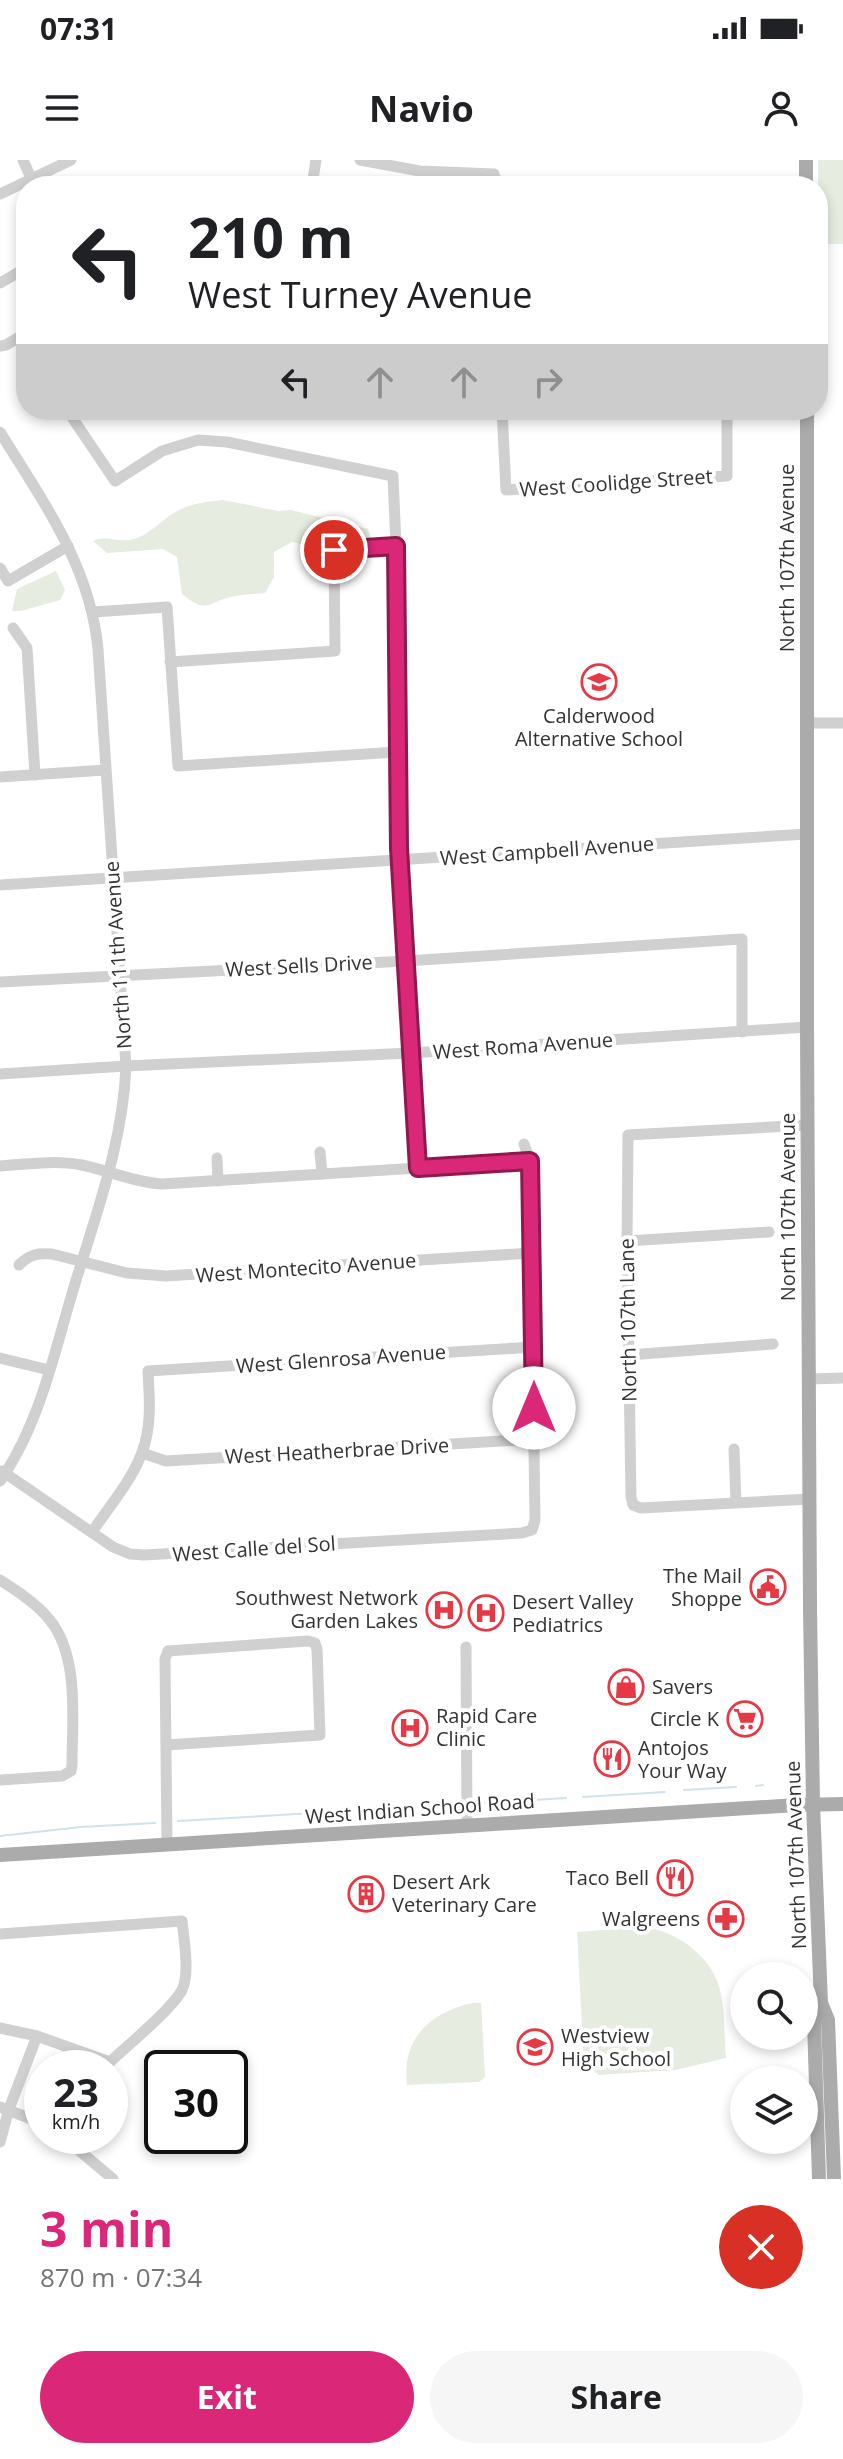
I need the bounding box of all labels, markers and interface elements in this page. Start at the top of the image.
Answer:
text: 07:31 [40,8,117,49]
text: Navio [369,84,474,133]
icon: menu [40,86,84,130]
icon: person [759,86,803,130]
text: 210 m [188,198,354,274]
icon: left [56,208,160,312]
text: West Turney Avenue [188,270,532,319]
icon: left [274,360,318,404]
icon: ahead [358,360,402,404]
icon: ahead [442,360,486,404]
icon: right [526,360,570,404]
street label: West Coolidge Street [518,462,714,503]
street label: North 107th Avenue [773,464,800,652]
pin [300,516,368,584]
icon: arrive [312,528,356,572]
school or university icon: Calderwood Alternative School [580,663,618,701]
place label: Calderwood Alternative School [515,702,683,752]
street label: West Campbell Avenue [439,830,655,871]
street label: North 111th Avenue [97,860,138,1050]
street label: West Sells Drive [225,948,373,983]
street label: West Roma Avenue [432,1026,614,1065]
street label: North 107th Avenue [774,1113,801,1301]
street label: North 107th Lane [613,1238,642,1402]
street label: West Montecito Avenue [195,1246,417,1289]
street label: West Glenrosa Avenue [235,1338,447,1379]
position arrow [492,1366,576,1450]
street label: West Heatherbrae Drive [224,1431,450,1470]
street label: West Calle del Sol [171,1529,336,1568]
place label: The Mail Shoppe [663,1562,742,1612]
public building icon: The Mail Shoppe [749,1568,787,1606]
place label: Southwest Network Garden Lakes [235,1584,418,1634]
place label: Desert Valley Pediatrics [512,1588,634,1638]
hospital icon: Southwest Network Garden Lakes [425,1591,463,1629]
hospital icon: Desert Valley Pediatrics [467,1594,505,1632]
shop icon: Savers [607,1668,645,1706]
place label: Savers [652,1673,713,1700]
supermarket icon: Circle K [726,1700,764,1738]
place label: Rapid Care Clinic [436,1702,537,1752]
place label: Circle K [650,1705,720,1732]
hospital icon: Rapid Care Clinic [391,1709,429,1747]
place label: Antojos Your Way [638,1734,727,1784]
restaurant icon: Antojos Your Way [593,1740,631,1778]
street label: North 107th Avenue [779,1760,812,1950]
street label: West Indian School Road [304,1787,536,1830]
restaurant icon: Taco Bell [656,1859,694,1897]
place label: Taco Bell [566,1864,649,1891]
place label: Desert Ark Veterinary Care [392,1868,537,1918]
building icon: Desert Ark Veterinary Care [347,1875,385,1913]
pharmacy icon: Walgreens [707,1900,745,1938]
place label: Walgreens [602,1905,700,1932]
map controls [730,1962,818,2154]
button: search [730,1962,818,2050]
place label: Westview High School [561,2022,671,2072]
school or university icon: Westview High School [516,2028,554,2066]
speed limit sign: 30 [144,2050,248,2154]
text: 23 [53,2064,99,2119]
button: layers [730,2066,818,2154]
text: km/h [52,2108,100,2135]
text: 3 min [40,2196,173,2261]
button: close [719,2205,803,2289]
text: 870 m · 07:34 [40,2259,202,2295]
button: Exit [40,2351,414,2443]
button: Share [430,2351,803,2443]

